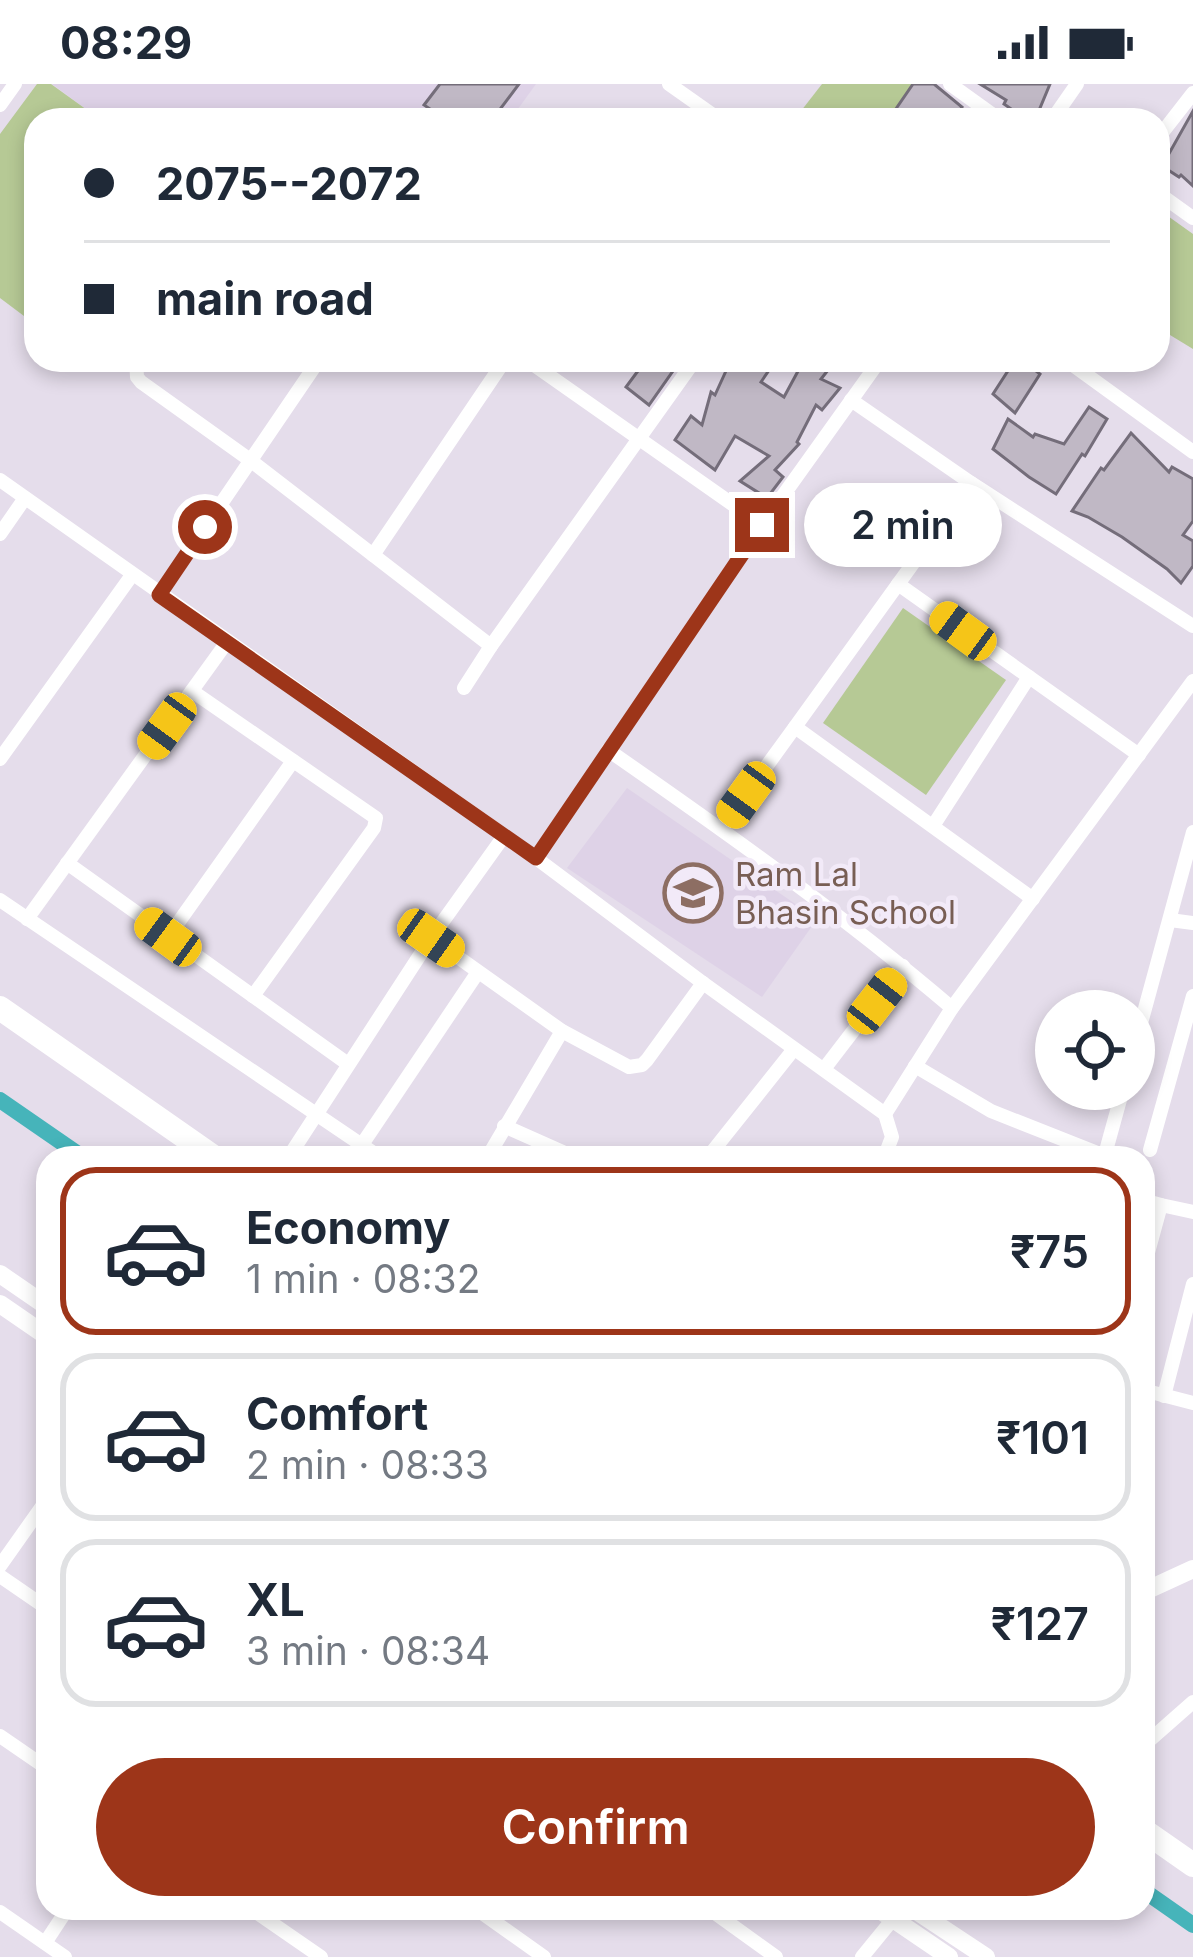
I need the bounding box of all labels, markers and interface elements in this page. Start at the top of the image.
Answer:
text: 08:29 [60,15,192,70]
text: 2075--2072 [156,156,422,211]
text: main road [156,271,374,326]
callout: 2 min [804,483,1002,567]
route end [735,498,789,552]
route start [178,500,232,554]
text: 2 min [851,501,955,548]
car [923,595,1003,667]
car [131,686,203,766]
car [710,755,782,835]
place label: Ram Lal Bhasin School [735,854,956,932]
school or university icon: Ram Lal Bhasin School [662,862,724,924]
car [128,901,208,973]
car [391,903,471,973]
car [841,962,913,1040]
map controls [1035,990,1155,1110]
button: locate [1035,990,1155,1110]
icon: car [102,1197,210,1305]
text: Economy [246,1200,450,1255]
text: ₹75 [1010,1224,1089,1279]
text: 1 min · 08:32 [246,1255,481,1302]
icon: car [102,1383,210,1491]
text: Comfort [246,1386,428,1441]
text: ₹101 [996,1410,1089,1465]
text: 2 min · 08:33 [246,1441,489,1488]
icon: car [102,1569,210,1677]
text: XL [246,1572,305,1627]
text: ₹127 [991,1596,1089,1651]
text: 3 min · 08:34 [246,1627,490,1674]
button: Confirm [96,1758,1095,1896]

